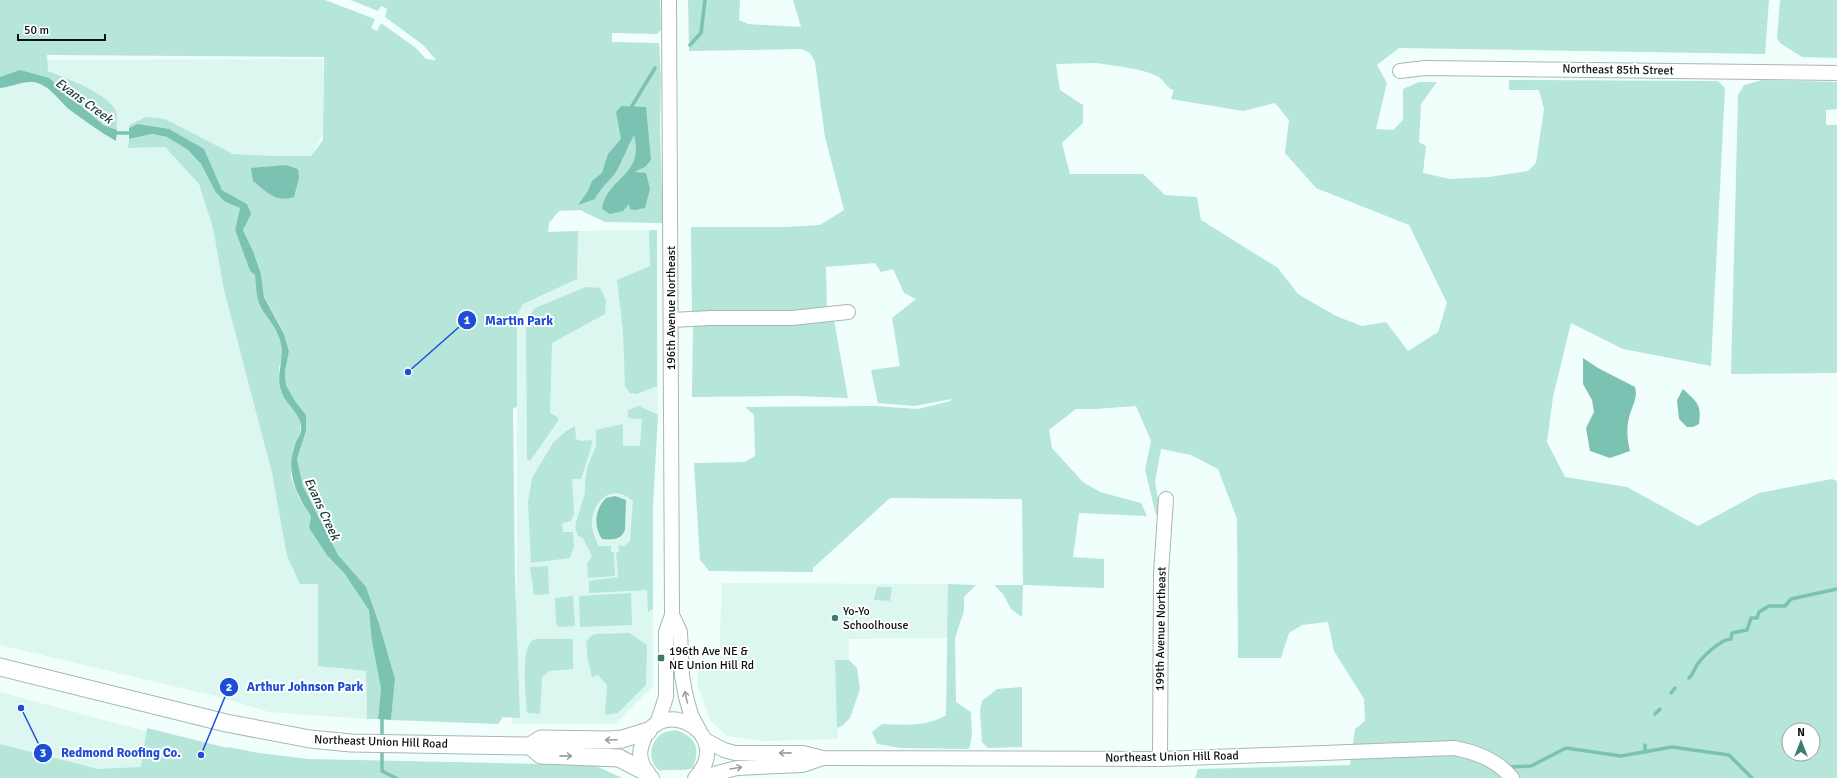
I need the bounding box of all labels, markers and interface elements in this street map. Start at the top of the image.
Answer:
scale bar [18,16,105,42]
text: 50 m [24,23,49,38]
street label: Northeast 85th Street [1562,62,1674,78]
water label: Evans Creek [52,75,117,128]
street label: 196th Avenue Northeast [664,246,679,370]
callout: Martin Park [457,308,561,333]
text: 1 [464,313,471,328]
text: Martin Park [485,313,553,329]
water label: Evans Creek [301,475,344,544]
street label: 199th Avenue Northeast [1152,567,1170,691]
place label: Yo-Yo Schoolhouse [843,604,908,633]
marker: Yo-Yo Schoolhouse [830,613,840,623]
place label: 196th Ave NE & NE Union Hill Rd [669,644,754,673]
marker: 196th Ave NE & NE Union Hill Rd [656,653,666,663]
callout: Arthur Johnson Park [219,674,372,699]
text: Arthur Johnson Park [247,679,364,695]
text: 2 [226,680,232,695]
one-way arrow [682,691,690,704]
north arrow [1781,722,1821,762]
text: N [1797,726,1805,739]
street label: Northeast Union Hill Road [314,732,448,752]
one-way arrow [605,736,618,743]
callout: Redmond Roofing Co. [33,740,189,765]
text: Redmond Roofing Co. [61,745,181,761]
text: 3 [40,746,46,761]
street label: Northeast Union Hill Road [1105,748,1239,766]
one-way arrow [779,749,792,757]
one-way arrow [559,752,572,760]
one-way arrow [729,764,742,772]

